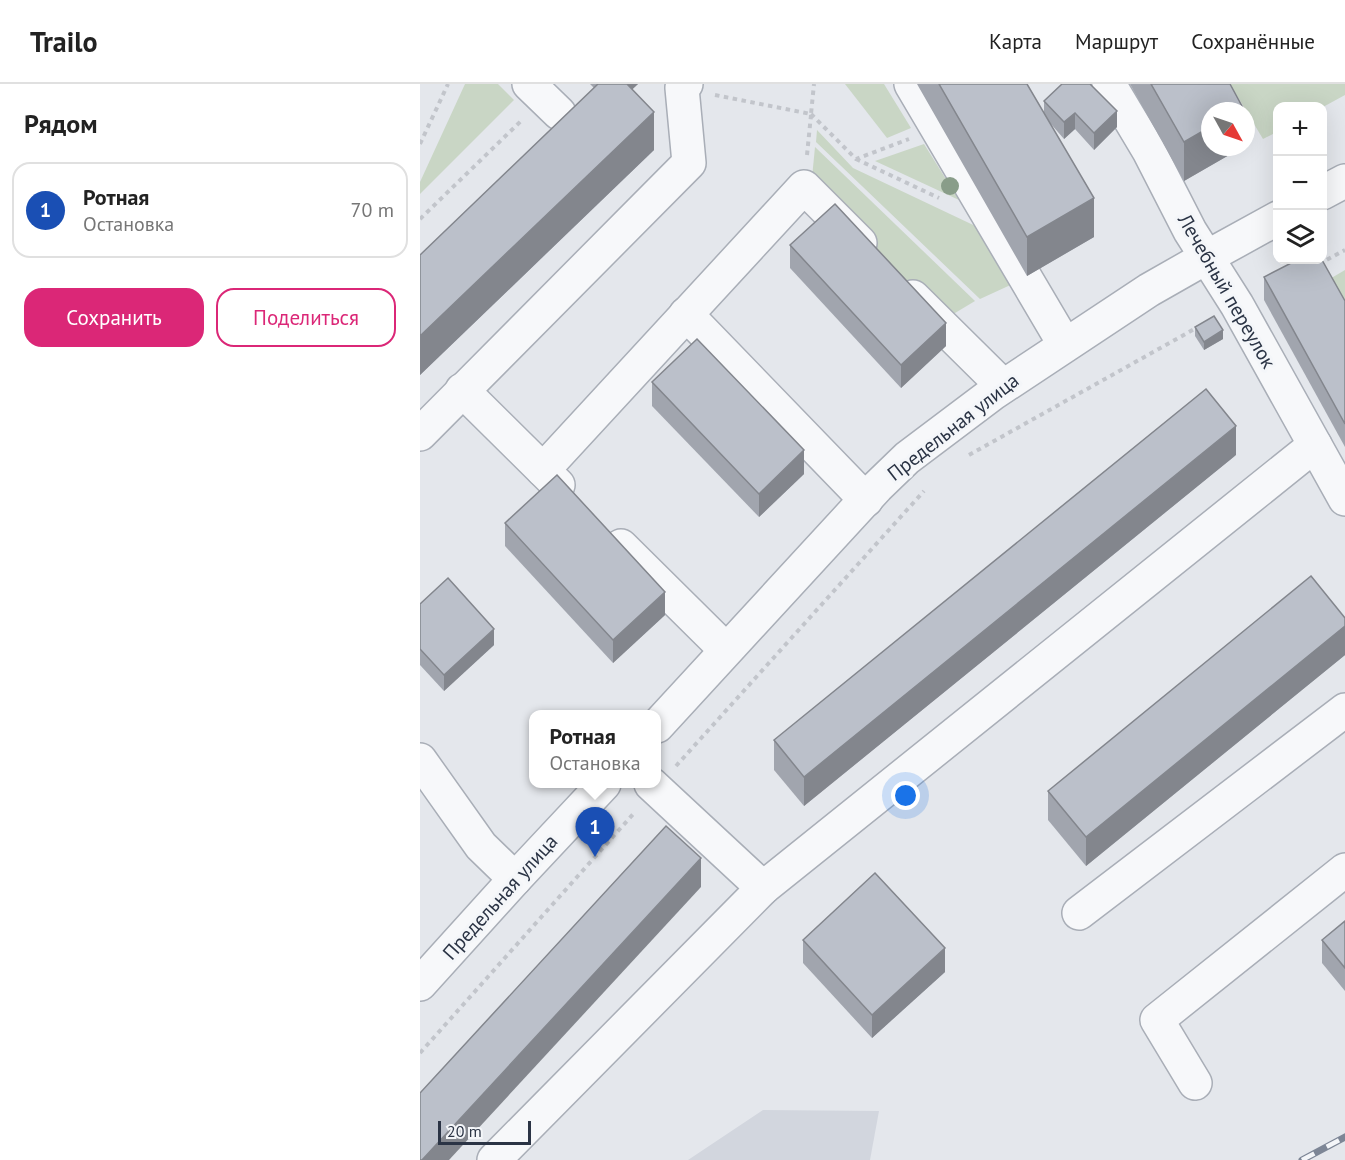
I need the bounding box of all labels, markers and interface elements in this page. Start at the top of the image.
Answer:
text: Trailo [30,23,97,60]
text: Карта [989,28,1042,55]
text: Маршрут [1075,28,1158,55]
text: Сохранённые [1191,28,1315,55]
north arrow [1201,102,1255,156]
map controls [1273,102,1327,264]
button: + [1273,102,1327,156]
text: Рядом [24,107,98,140]
button: − [1273,156,1327,210]
text: Ротная [83,183,149,211]
text: 1 [40,197,51,223]
text: 70 m [351,197,394,223]
street label: Лечебный переулок [1172,208,1282,373]
button: layers [1273,210,1327,264]
text: Остановка [83,211,174,237]
button: Сохранить [24,288,204,347]
button: Поделиться [216,288,396,347]
street label: Предельная улица [882,367,1024,487]
popup [529,710,661,788]
text: Ротная [549,722,616,750]
text: Остановка [549,750,641,776]
your location [891,781,920,810]
pin: 1 [576,808,615,857]
street label: Предельная улица [437,829,563,965]
scale bar [438,1118,531,1146]
text: 20 m [447,1121,482,1141]

